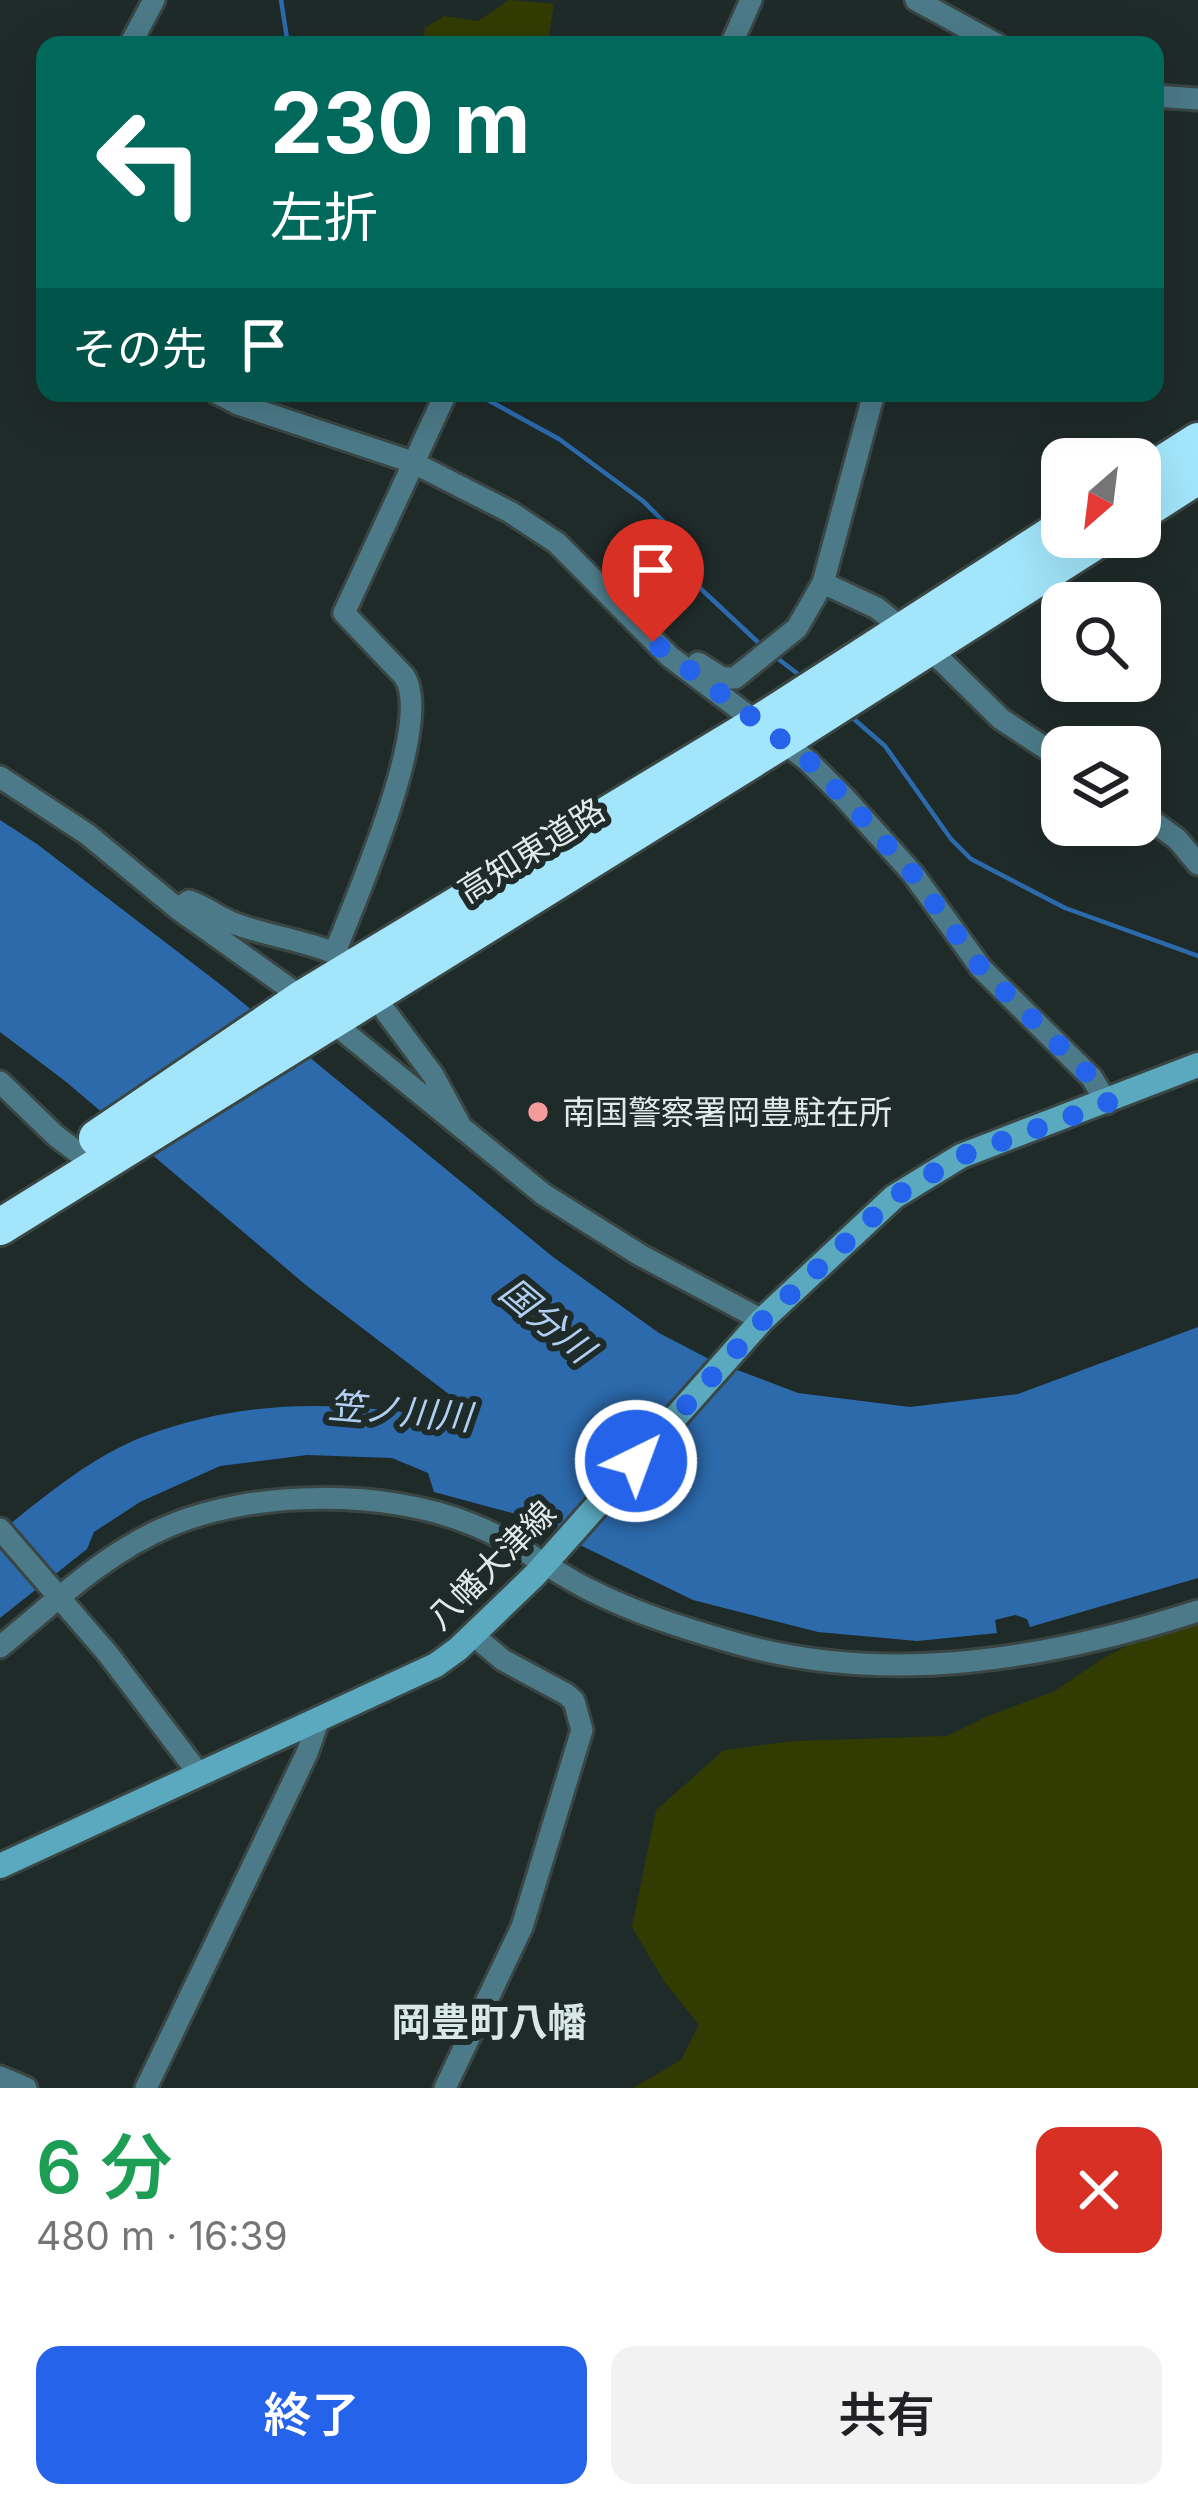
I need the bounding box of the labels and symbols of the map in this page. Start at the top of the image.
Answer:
north arrow [1041,438,1161,558]
pin [602,519,704,642]
street label: 高知東道路 [450,789,612,911]
place label: 南国警察署岡豊駐在所 [562,1092,892,1132]
marker: 南国警察署岡豊駐在所 [525,1099,551,1125]
water label: 国分川 [491,1268,606,1374]
water label: 笠ノ川川 [326,1383,478,1440]
position arrow [573,1398,699,1524]
street label: 八幡大津線 [419,1493,563,1637]
district label: 岡豊町八幡 [391,1998,587,2045]

